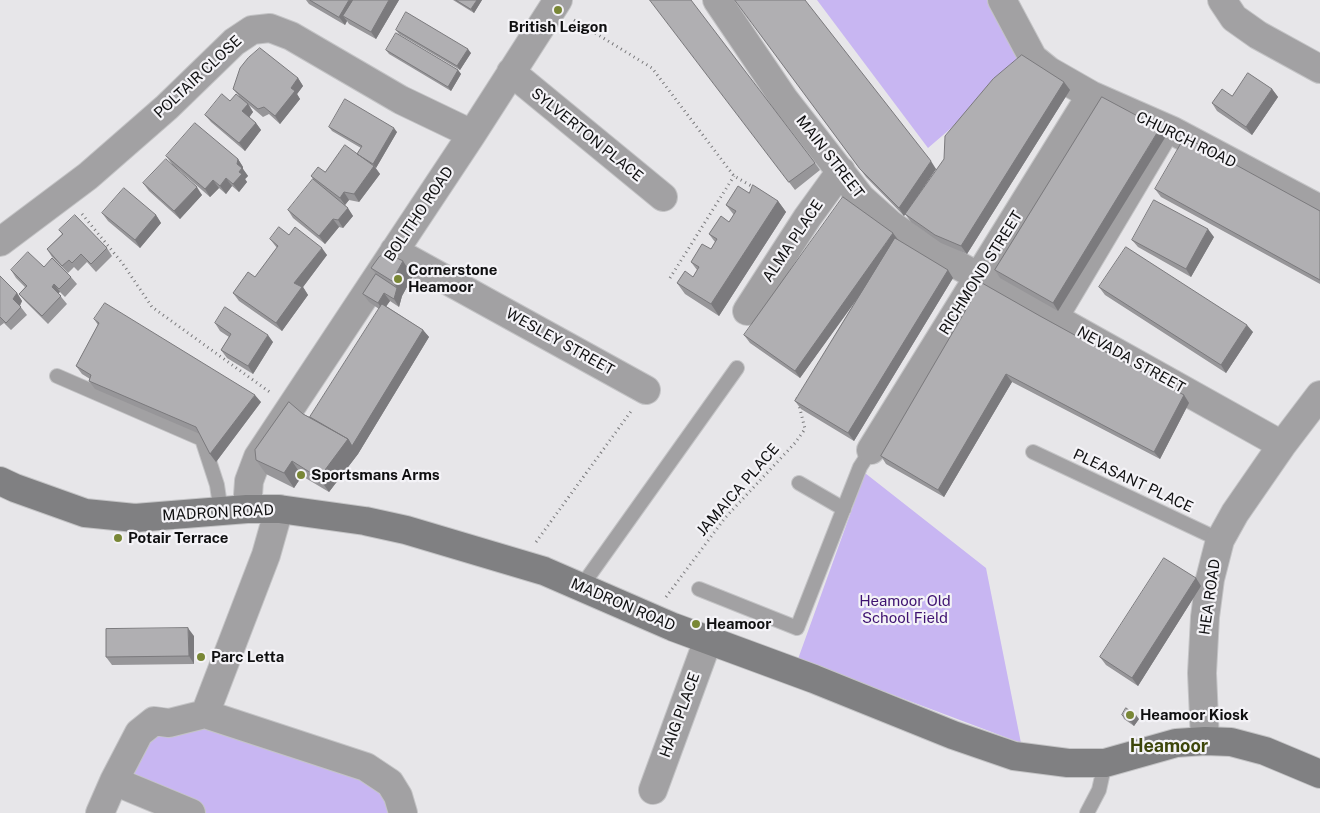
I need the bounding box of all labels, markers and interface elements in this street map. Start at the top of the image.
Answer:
marker: British Leigon [552,4,564,16]
place label: British Leigon [509,18,607,36]
street label: POLTAIR CLOSE [151,32,245,122]
street label: SYLVERTON PLACE [527,84,647,186]
street label: CHURCH ROAD [1133,108,1239,172]
street label: MAIN STREET [792,112,868,202]
street label: BOLITHO ROAD [381,163,457,265]
street label: ALMA PLACE [759,197,827,285]
street label: RICHMOND STREET [936,208,1026,338]
place label: Cornerstone Heamoor [408,261,497,296]
marker: Cornerstone Heamoor [392,273,404,285]
street label: WESLEY STREET [503,305,617,379]
street label: NEVADA STREET [1074,323,1188,397]
street label: JAMAICA PLACE [693,440,783,540]
street label: PLEASANT PLACE [1070,445,1196,517]
place label: Sportsmans Arms [311,466,440,484]
marker: Sportsmans Arms [295,469,307,481]
street label: MADRON ROAD [162,501,274,525]
place label: Potair Terrace [128,529,229,547]
marker: Potair Terrace [112,532,124,544]
street label: HEA ROAD [1196,558,1224,636]
street label: MADRON ROAD [568,575,678,635]
park label: Heamoor Old School Field [859,592,951,627]
place label: Heamoor [706,615,771,633]
marker: Heamoor [690,618,702,630]
place label: Parc Letta [211,648,284,666]
marker: Parc Letta [195,651,207,663]
street label: HAIG PLACE [656,670,704,760]
place label: Heamoor Kiosk [1140,706,1249,724]
marker: Heamoor Kiosk [1124,709,1136,721]
district label: Heamoor [1130,735,1208,757]

